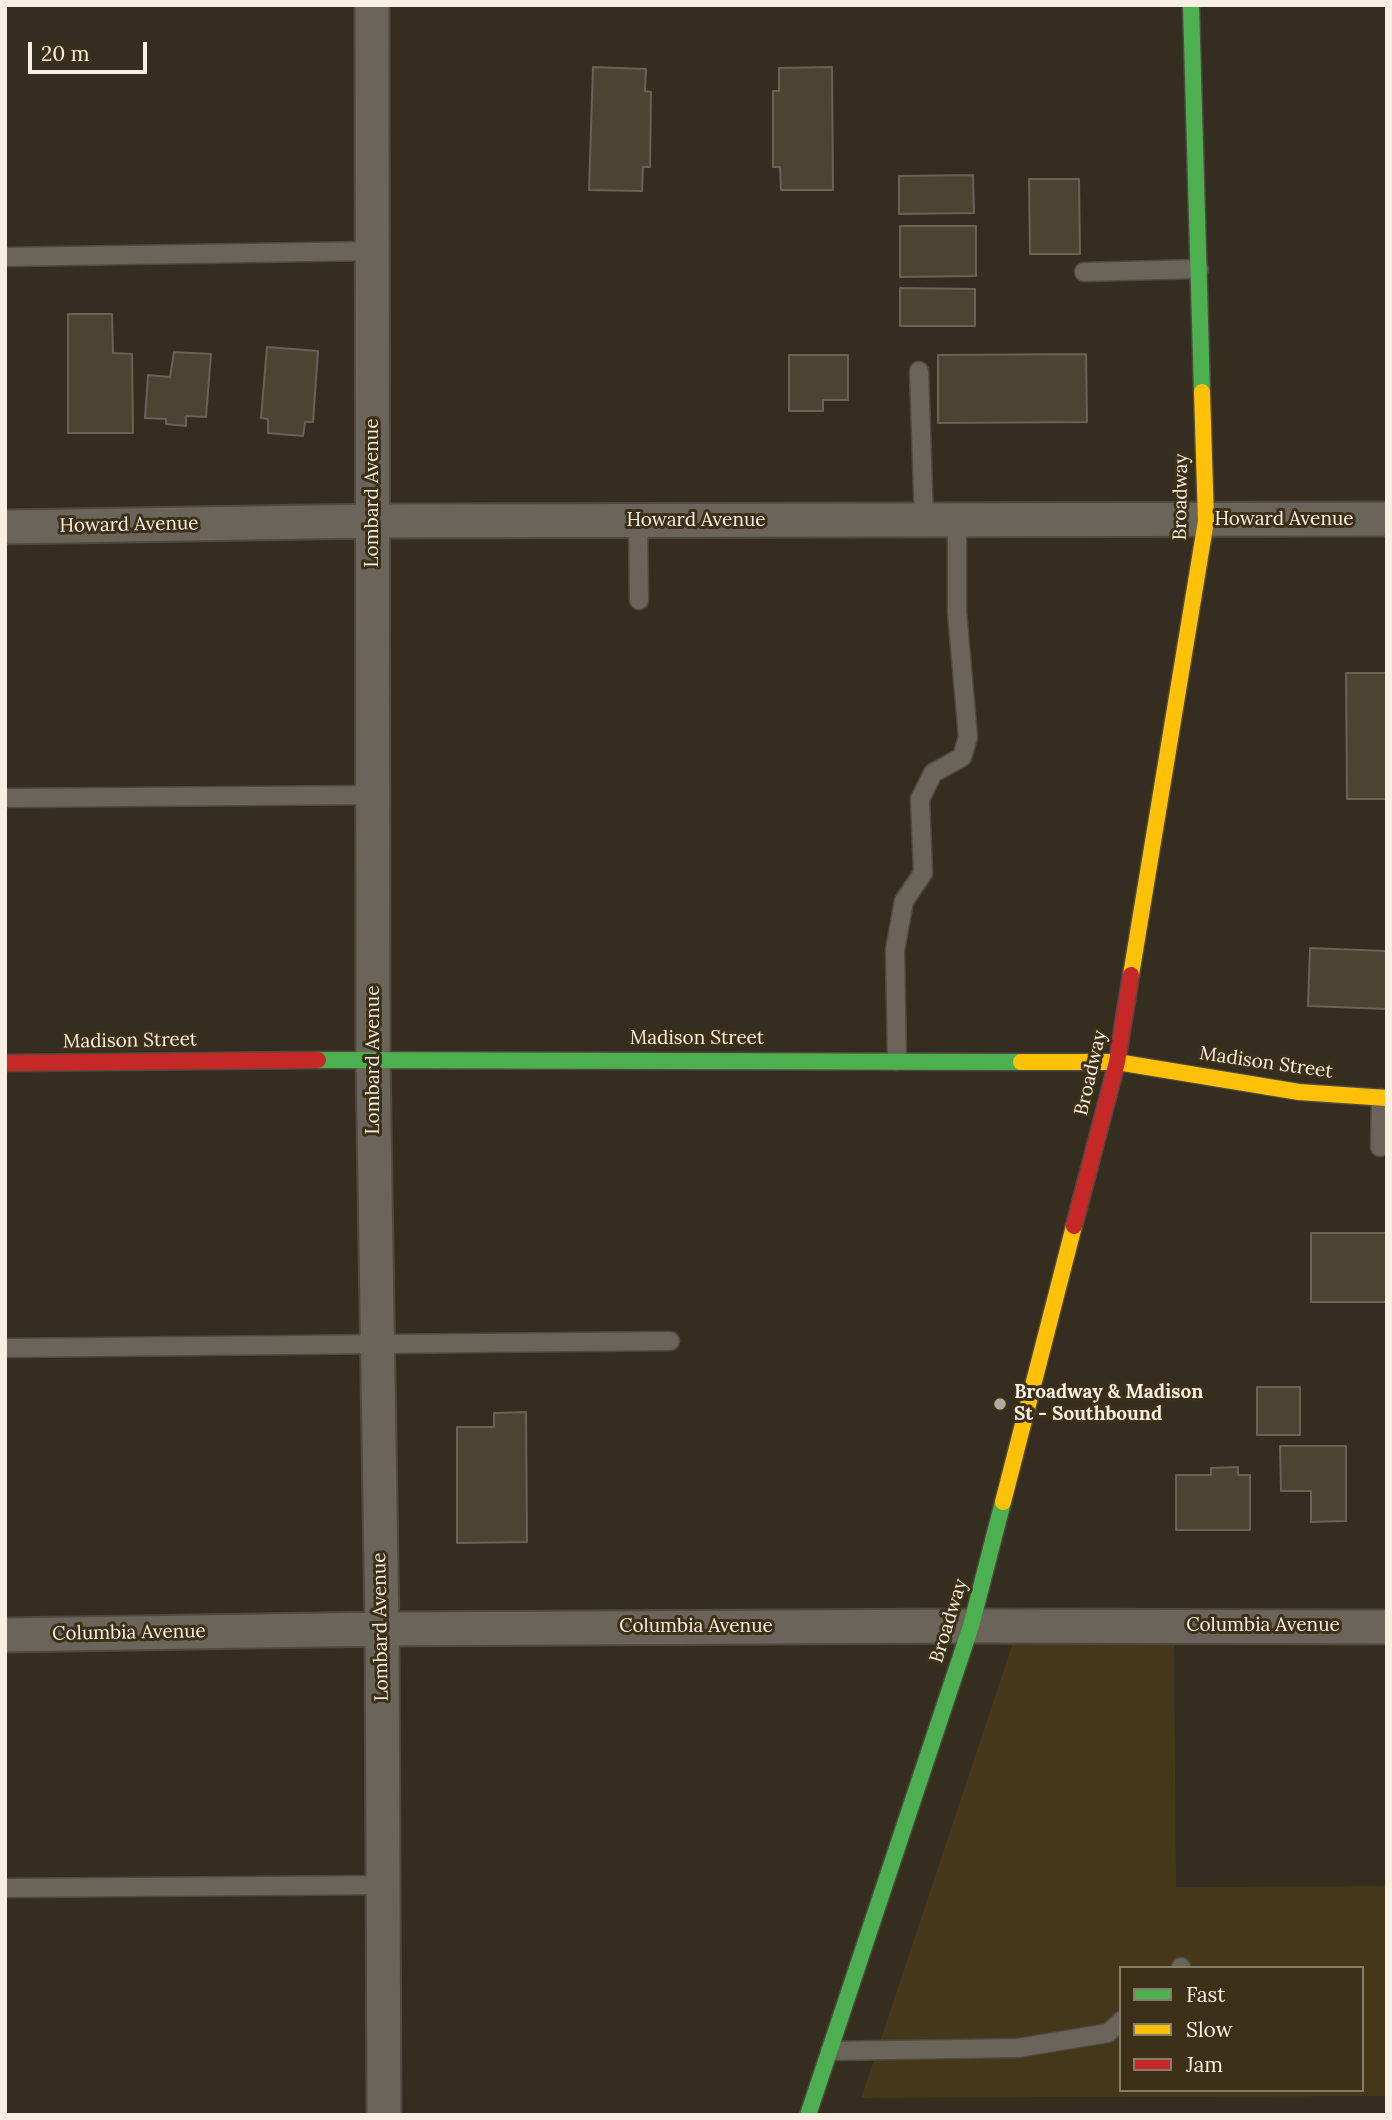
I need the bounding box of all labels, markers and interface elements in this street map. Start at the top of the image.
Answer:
scale bar [32,28,150,72]
text: 20 m [41,40,90,67]
street label: Lombard Avenue [362,419,384,567]
street label: Broadway [1169,453,1193,541]
street label: Howard Avenue [1214,509,1354,531]
street label: Howard Avenue [626,510,766,532]
street label: Howard Avenue [59,512,199,538]
street label: Lombard Avenue [363,986,385,1134]
street label: Madison Street [63,1028,197,1054]
street label: Madison Street [630,1028,764,1050]
street label: Broadway [1070,1028,1112,1118]
street label: Madison Street [1198,1042,1334,1084]
place label: Broadway & Madison St - Southbound [1014,1382,1203,1426]
marker: Broadway & Madison St - Southbound [992,1396,1008,1412]
street label: Lombard Avenue [368,1552,394,1702]
street label: Broadway [925,1576,973,1666]
street label: Columbia Avenue [1186,1615,1340,1637]
street label: Columbia Avenue [619,1616,773,1638]
street label: Columbia Avenue [52,1620,206,1646]
legend [1119,1966,1364,2092]
text: Fast [1186,1981,1225,2008]
text: Slow [1186,2016,1233,2043]
text: Jam [1186,2051,1223,2078]

